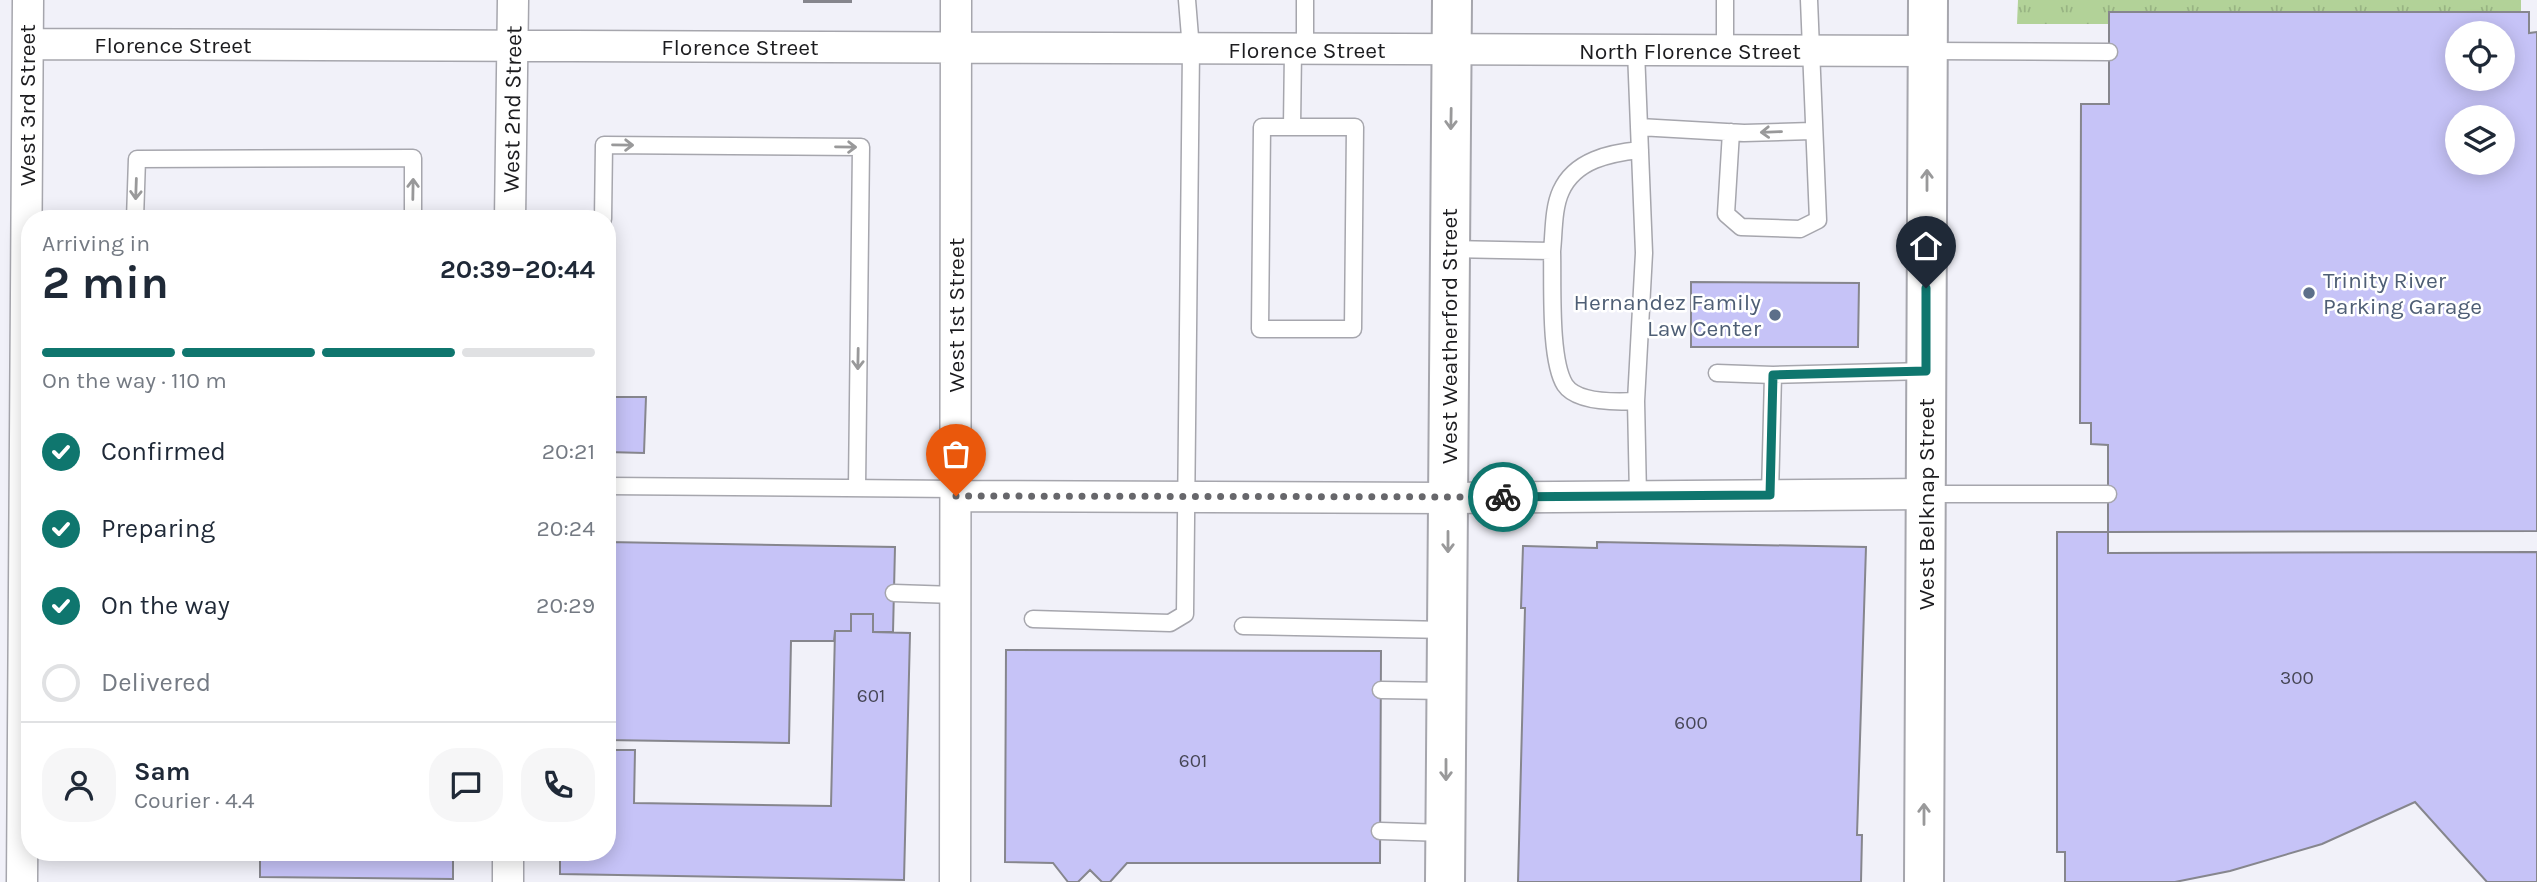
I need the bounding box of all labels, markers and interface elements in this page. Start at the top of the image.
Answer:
map controls [2445,21,2515,175]
button: locate [2445,21,2515,91]
street label: West 3rd Street [14,24,41,186]
street label: West 2nd Street [498,25,527,193]
street label: Florence Street [94,32,252,59]
street label: Florence Street [661,34,819,61]
street label: Florence Street [1228,37,1386,64]
street label: North Florence Street [1579,38,1801,65]
button: layers [2445,105,2515,175]
one-way arrow [1444,107,1458,130]
one-way arrow [1760,125,1783,138]
one-way arrow [612,138,635,152]
one-way arrow [834,140,857,154]
one-way arrow [1920,169,1934,192]
one-way arrow [130,177,143,200]
one-way arrow [406,177,420,200]
street label: West Weatherford Street [1436,208,1463,464]
pin [1896,216,1956,288]
icon: home [1907,227,1945,265]
text: Arriving in [42,230,150,257]
street label: West 1st Street [943,237,970,392]
text: 20:39–20:44 [440,254,595,285]
text: 2 min [42,256,169,310]
place label: Trinity River Parking Garage [2323,267,2482,320]
marker: Trinity River Parking Garage [2301,285,2317,301]
place label: Hernandez Family Law Center [1574,289,1762,342]
marker: Hernandez Family Law Center [1767,307,1783,323]
one-way arrow [852,348,865,371]
text: On the way · 110 m [42,367,227,394]
street label: West Belknap Street [1913,398,1940,610]
pin [926,424,986,496]
icon: check [42,433,80,471]
icon: bag [937,435,975,473]
text: Confirmed [101,436,226,467]
text: 20:21 [542,438,595,465]
courier [1468,462,1538,532]
icon: bike [1484,478,1522,516]
icon: check [42,510,80,548]
text: Preparing [101,513,215,544]
text: 20:24 [537,515,595,542]
one-way arrow [1441,530,1455,553]
icon: check [42,587,80,625]
text: On the way [101,590,230,621]
text: 20:29 [536,592,595,619]
text: Delivered [101,667,211,698]
house number: 300 [2280,667,2314,689]
house number: 601 [857,685,885,707]
house number: 600 [1674,712,1708,734]
button: person [42,748,116,822]
button: chat [429,748,503,822]
button: phone [521,748,595,822]
house number: 601 [1179,750,1207,772]
text: Sam [134,756,190,787]
one-way arrow [1439,758,1453,781]
text: Courier · 4.4 [134,787,255,814]
one-way arrow [1917,803,1931,826]

